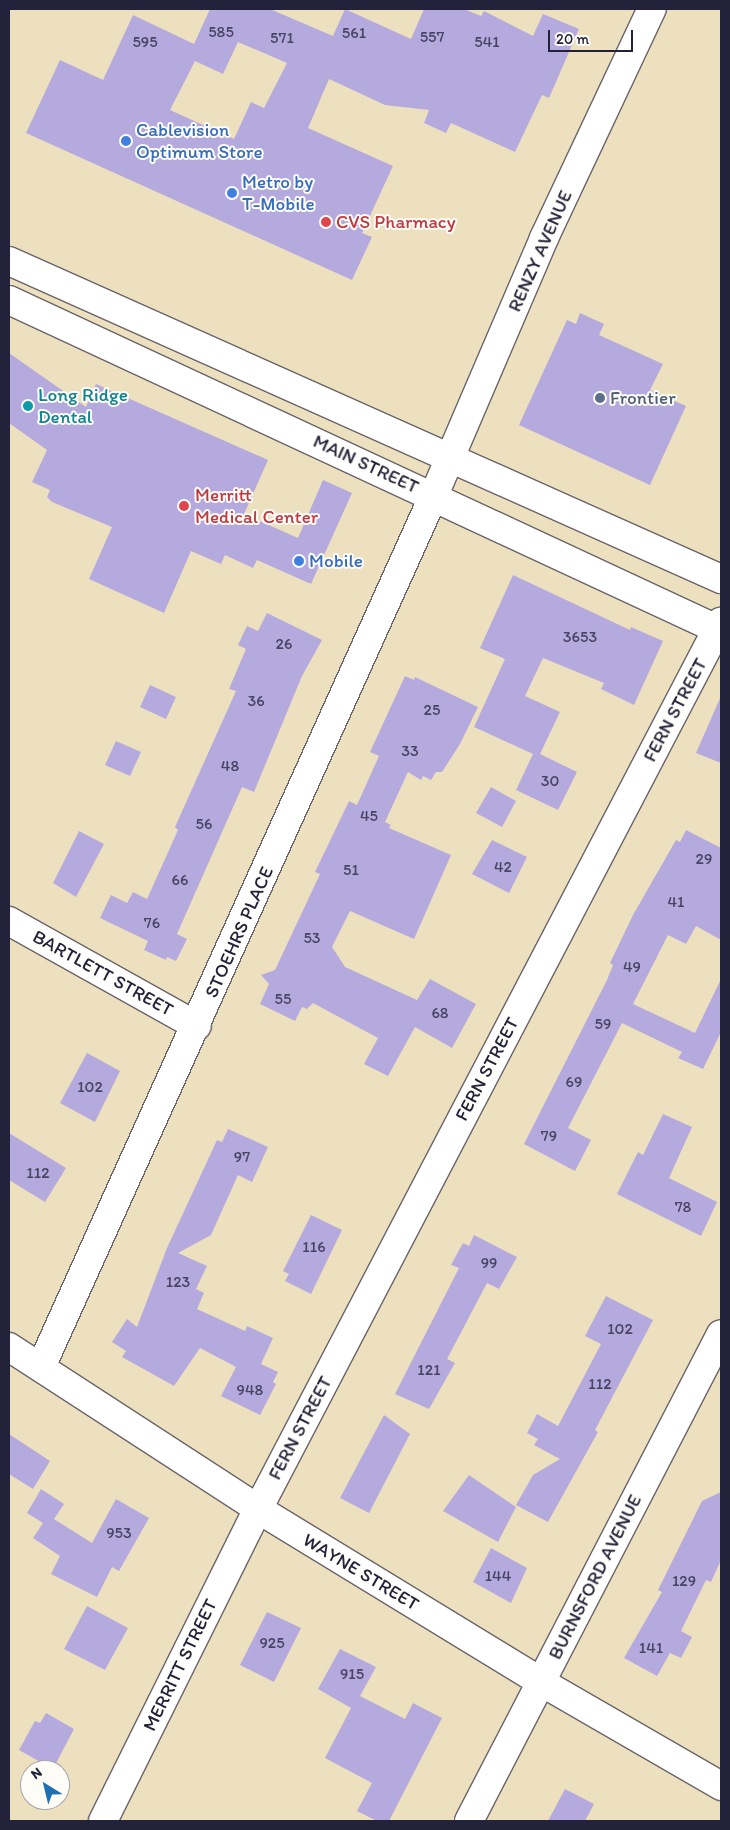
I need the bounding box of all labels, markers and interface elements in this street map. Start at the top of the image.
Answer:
scale bar [550,20,635,52]
house number: 585 [208,22,234,42]
house number: 561 [342,23,366,43]
house number: 557 [420,27,444,47]
house number: 571 [270,28,294,48]
text: 20 m [556,30,589,48]
house number: 595 [132,32,158,52]
house number: 541 [474,32,500,52]
place label: Cablevision Optimum Store [136,119,262,163]
marker: Cablevision Optimum Store [120,135,132,147]
place label: Metro by T-Mobile [242,171,315,215]
marker: Metro by T-Mobile [226,187,238,199]
street label: RENZY AVENUE [503,187,577,315]
place label: CVS Pharmacy [336,211,456,233]
marker: CVS Pharmacy [320,216,332,228]
place label: Long Ridge Dental [38,384,127,428]
place label: Frontier [610,387,676,409]
marker: Frontier [594,392,606,404]
marker: Long Ridge Dental [22,400,34,412]
street label: MAIN STREET [310,430,422,498]
place label: Merritt Medical Center [195,484,318,528]
marker: Merritt Medical Center [177,499,191,513]
place label: Mobile [309,550,363,572]
marker: Mobile [293,555,305,567]
house number: 3653 [563,627,597,647]
house number: 26 [276,634,292,654]
street label: FERN STREET [638,654,712,766]
house number: 36 [247,691,265,711]
house number: 25 [424,700,440,720]
house number: 33 [401,741,419,761]
house number: 48 [221,756,239,776]
house number: 30 [541,771,559,791]
house number: 45 [360,806,378,826]
house number: 56 [196,814,212,834]
house number: 29 [696,849,712,869]
house number: 42 [494,857,512,877]
house number: 51 [343,860,359,880]
street label: STOEHRS PLACE [200,863,278,1001]
house number: 66 [172,870,188,890]
house number: 41 [667,892,685,912]
house number: 76 [144,913,160,933]
street label: BARTLETT STREET [29,925,177,1021]
house number: 53 [303,928,321,948]
house number: 49 [623,957,641,977]
house number: 55 [275,989,291,1009]
house number: 68 [431,1003,449,1023]
street label: FERN STREET [450,1013,524,1125]
house number: 59 [595,1014,611,1034]
house number: 69 [566,1072,582,1092]
house number: 102 [77,1077,103,1097]
house number: 79 [541,1126,557,1146]
house number: 97 [234,1147,250,1167]
house number: 112 [26,1163,50,1183]
house number: 78 [675,1197,691,1217]
house number: 116 [302,1237,326,1257]
house number: 99 [481,1253,497,1273]
house number: 123 [166,1272,190,1292]
house number: 102 [607,1319,633,1339]
house number: 121 [417,1360,441,1380]
street label: FERN STREET [263,1372,337,1484]
house number: 112 [588,1374,612,1394]
house number: 948 [237,1380,263,1400]
street label: BURNSFORD AVENUE [544,1491,646,1663]
house number: 953 [106,1523,132,1543]
street label: WAYNE STREET [299,1528,423,1616]
house number: 144 [485,1566,511,1586]
house number: 129 [672,1571,696,1591]
street label: MERRITT STREET [138,1595,222,1735]
house number: 925 [259,1633,285,1653]
house number: 141 [639,1638,663,1658]
house number: 915 [340,1664,364,1684]
north arrow [20,1760,70,1810]
text: N [28,1764,45,1783]

